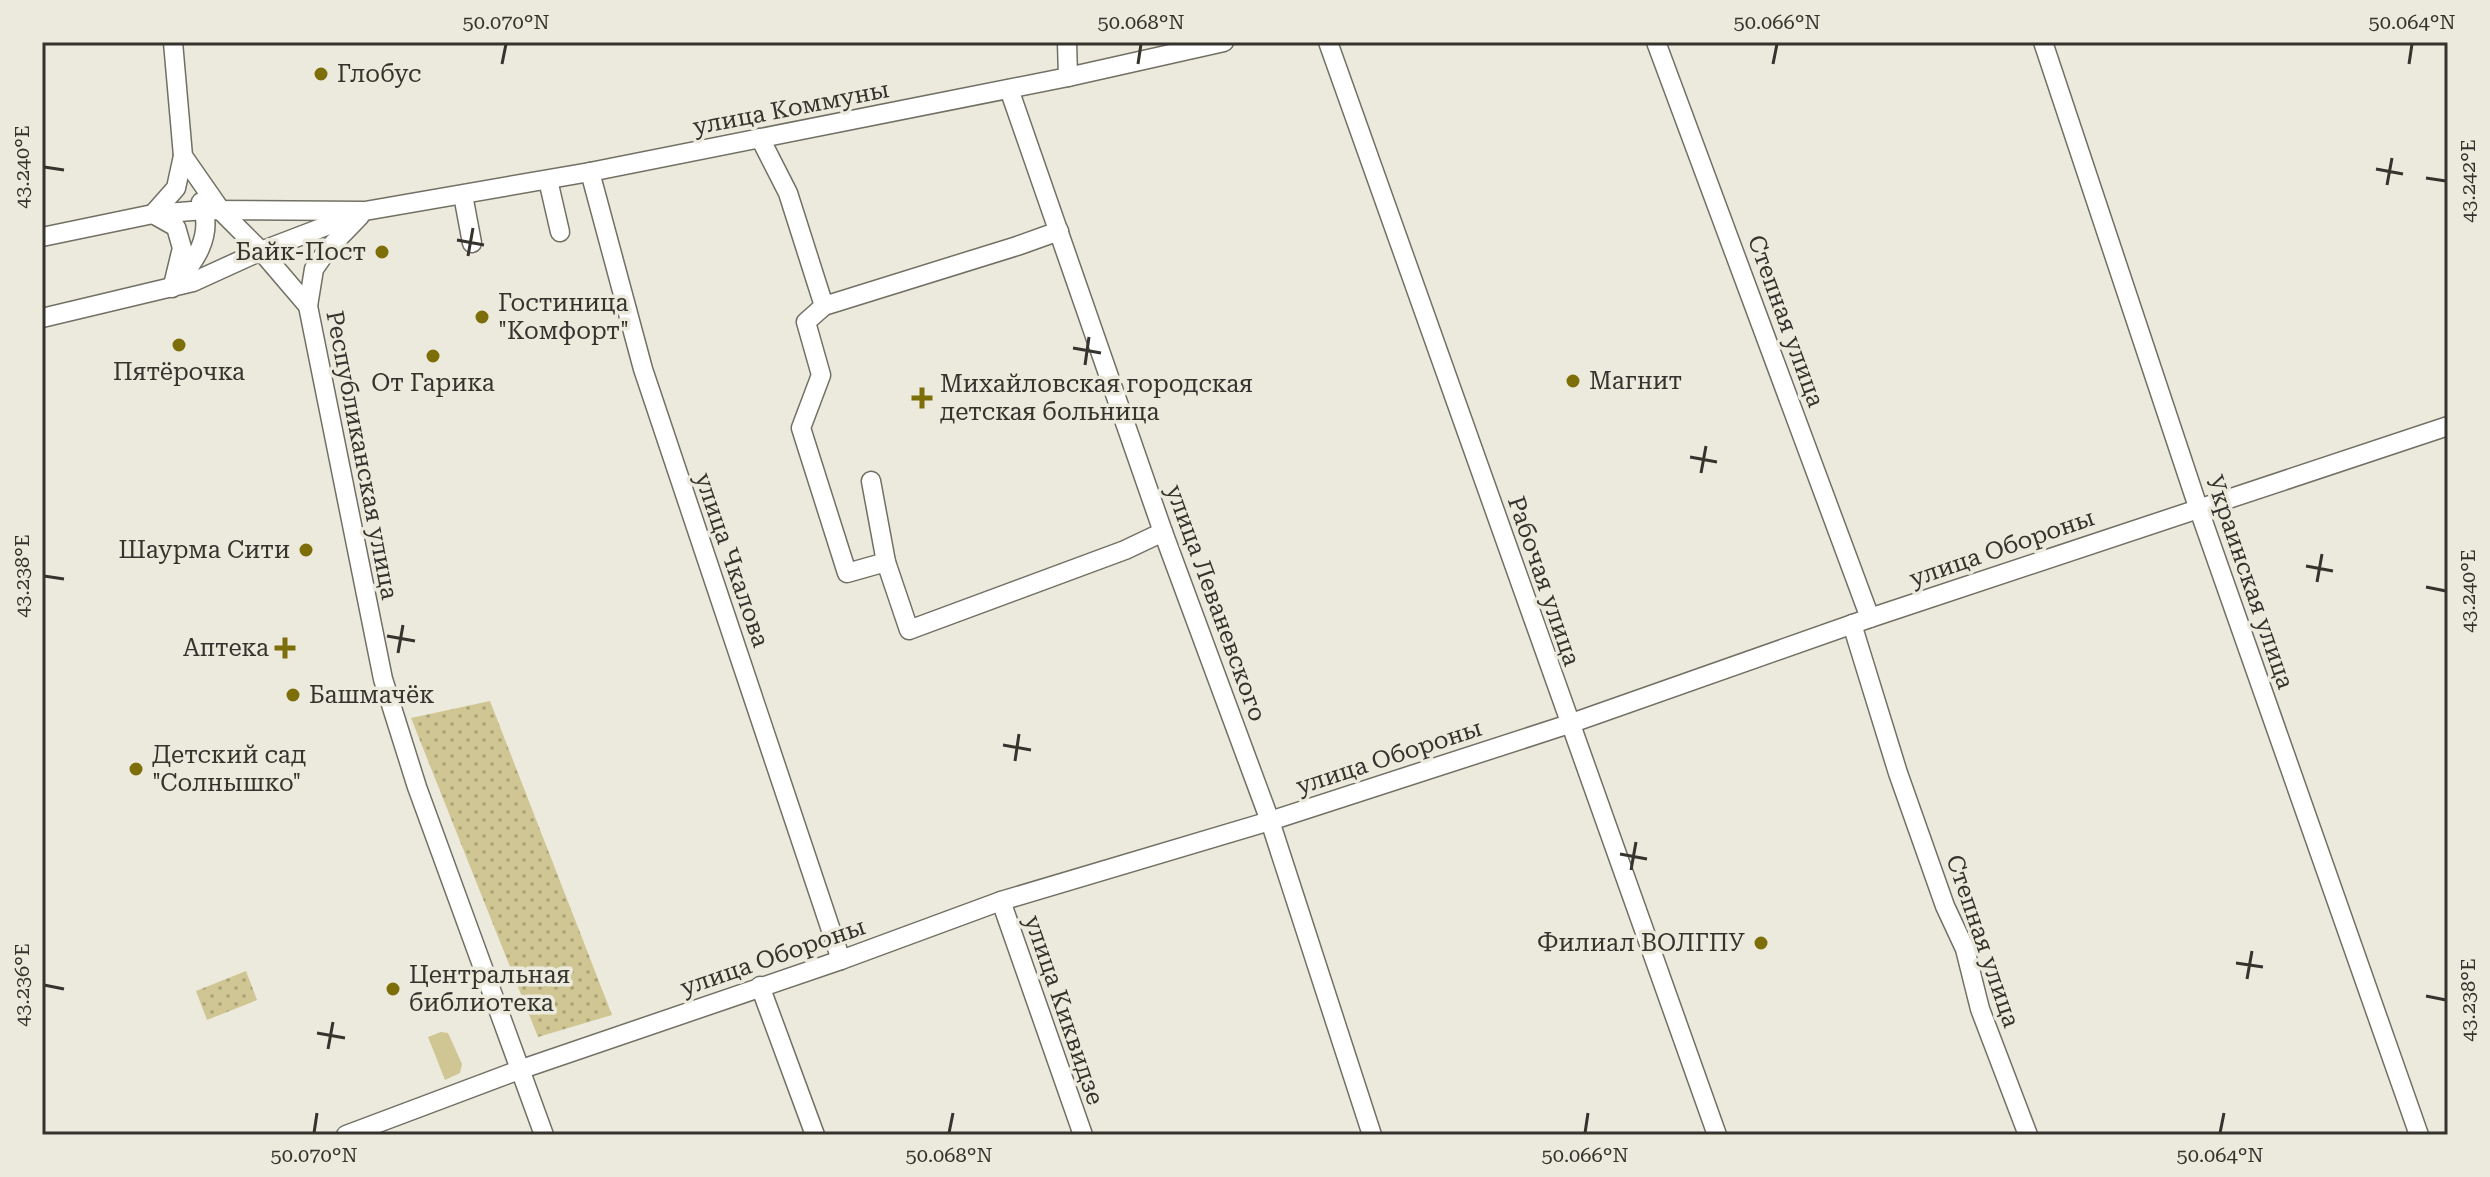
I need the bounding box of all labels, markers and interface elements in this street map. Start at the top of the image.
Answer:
text: 50.070°N [463,10,549,34]
text: 50.068°N [1098,10,1184,34]
text: 50.066°N [1734,10,1820,34]
text: 50.064°N [2369,10,2455,34]
place label: Глобус [337,60,421,88]
marker: Глобус [312,65,330,83]
street label: улица Коммуны [690,75,892,141]
text: 43.240°E [10,125,34,209]
text: 43.242°E [2456,139,2480,223]
street label: Степная улица [1742,231,1830,411]
place label: Байк-Пост [235,238,366,266]
marker: Байк-Пост [373,243,391,261]
place label: Гостиница "Комфорт" [498,289,629,345]
street label: Республиканская улица [320,308,404,602]
marker: Гостиница "Комфорт" [473,308,491,326]
marker: Пятёрочка [170,336,188,354]
marker: От Гарика [424,347,442,365]
place label: Пятёрочка [113,358,245,386]
place label: Магнит [1589,367,1682,395]
place label: От Гарика [371,369,495,397]
place label: Михайловская городская детская больница [940,370,1253,426]
marker: Магнит [1564,372,1582,390]
marker: Михайловская городская детская больница [911,387,933,409]
street label: улица Чкалова [689,469,775,651]
street label: Украинская улица [2200,471,2300,693]
street label: улица Леваневского [1160,481,1272,725]
street label: Рабочая улица [1502,493,1586,669]
street label: улица Обороны [1906,503,2098,593]
text: 43.238°E [10,534,34,618]
place label: Шаурма Сити [119,536,290,564]
marker: Шаурма Сити [297,541,315,559]
text: 43.240°E [2456,549,2480,633]
place label: Аптека [183,634,269,662]
marker: Аптека [276,639,294,657]
place label: Башмачёк [309,681,434,709]
marker: Башмачёк [284,686,302,704]
street label: улица Обороны [1293,714,1485,800]
place label: Детский сад "Солнышко" [152,741,306,797]
marker: Детский сад "Солнышко" [127,760,145,778]
street label: Степная улица [1940,851,2026,1031]
street label: улица Киквидзе [1018,911,1110,1109]
street label: улица Обороны [677,912,869,1002]
place label: Филиал ВОЛГПУ [1537,929,1746,957]
marker: Филиал ВОЛГПУ [1752,934,1770,952]
text: 43.236°E [10,943,34,1027]
text: 43.238°E [2456,958,2480,1042]
place label: Центральная библиотека [409,961,570,1017]
marker: Центральная библиотека [384,980,402,998]
text: 50.070°N [271,1143,357,1167]
text: 50.068°N [906,1143,992,1167]
text: 50.066°N [1542,1143,1628,1167]
text: 50.064°N [2177,1143,2263,1167]

